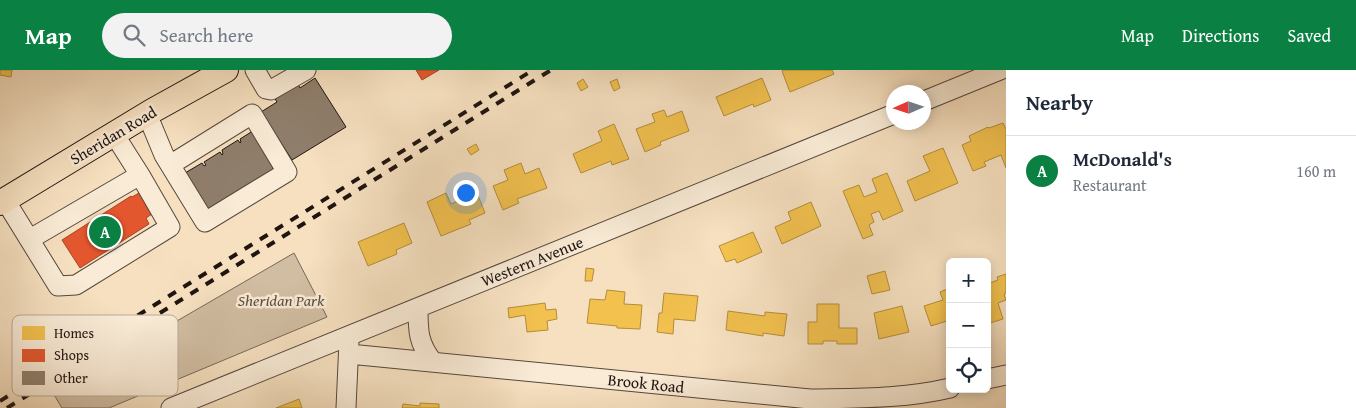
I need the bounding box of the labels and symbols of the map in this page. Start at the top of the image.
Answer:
north arrow [886,85,931,130]
street label: Sheridan Road [65,99,161,170]
your location [453,180,479,206]
pin: A [89,213,121,251]
street label: Western Avenue [477,230,587,292]
park label: Sheridan Park [238,288,325,312]
legend [12,315,178,396]
text: Homes [54,323,94,343]
text: Shops [54,345,89,365]
street label: Brook Road [607,367,686,399]
text: Other [54,368,88,388]

